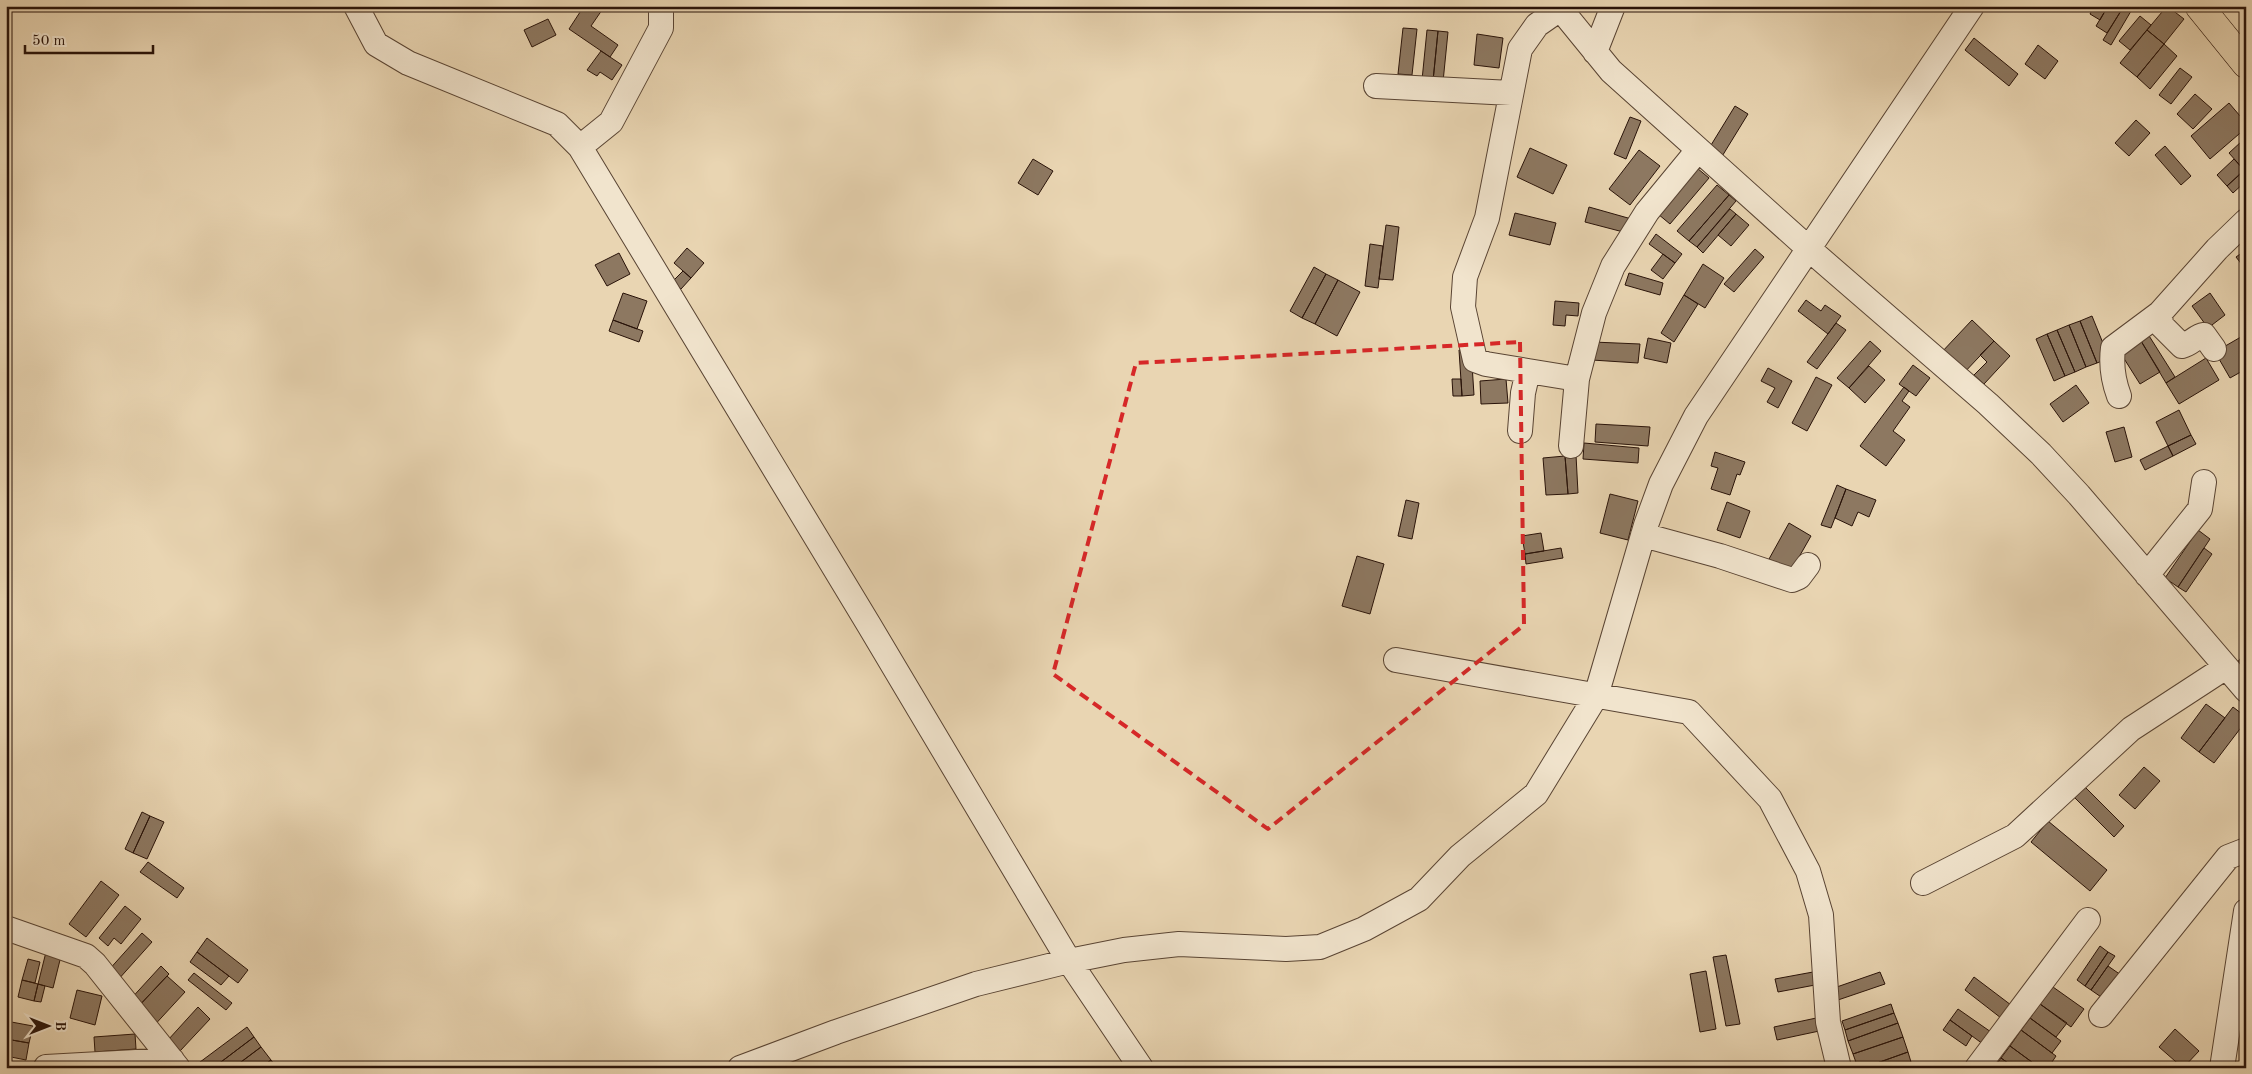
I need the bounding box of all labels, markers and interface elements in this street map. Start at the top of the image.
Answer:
scale bar [25,22,152,54]
text: 50 m [32,34,66,49]
north arrow [22,1002,72,1052]
text: B [53,1021,67,1031]

